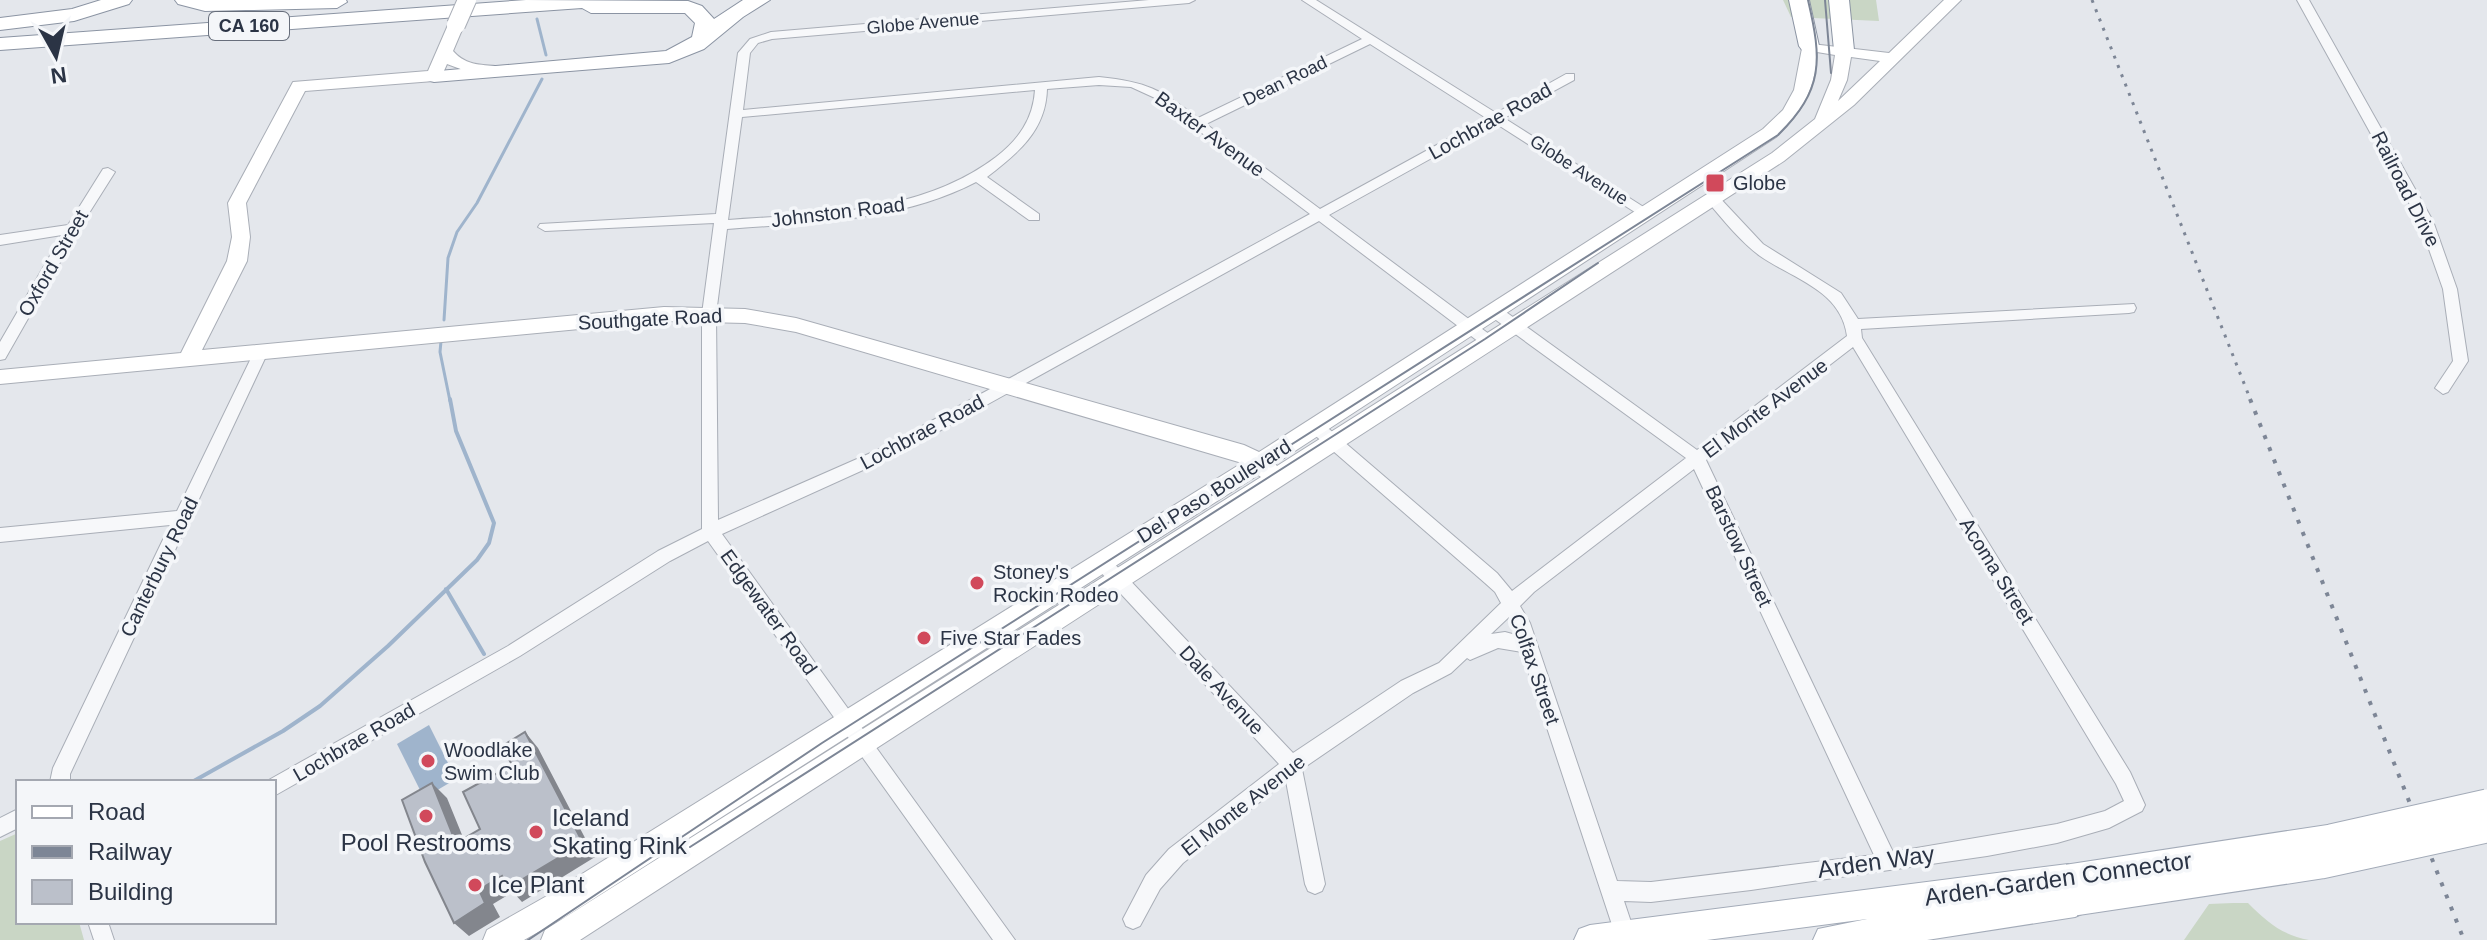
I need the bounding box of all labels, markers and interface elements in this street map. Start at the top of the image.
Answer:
street label: Globe Avenue [866,8,980,38]
road number: CA 160 [209,12,289,40]
north arrow [16,16,96,96]
street label: Dean Road [1240,52,1330,110]
text: N [49,62,68,89]
street label: Lochbrae Road [1425,78,1555,164]
street label: Baxter Avenue [1151,87,1269,181]
street label: Railroad Drive [2367,128,2445,250]
street label: Globe Avenue [1526,131,1632,209]
marker: Globe [1704,172,1726,194]
place label: Globe [1733,172,1786,194]
street label: Johnston Road [770,193,906,231]
street label: Oxford Street [14,206,92,320]
street label: Southgate Road [577,304,723,334]
street label: El Monte Avenue [1698,354,1832,462]
street label: Lochbrae Road [856,390,988,474]
street label: Del Paso Boulevard [1133,435,1295,547]
street label: Barstow Street [1701,482,1777,610]
street label: Canterbury Road [116,494,202,640]
street label: Acoma Street [1956,514,2039,629]
street label: Edgewater Road [716,545,822,679]
place label: Stoney's Rockin Rodeo [993,561,1119,606]
marker: Stoney's Rockin Rodeo [968,574,986,592]
street label: Colfax Street [1506,611,1564,728]
place label: Five Star Fades [940,627,1081,649]
marker: Five Star Fades [915,629,933,647]
street label: Dale Avenue [1175,641,1269,739]
street label: Lochbrae Road [289,698,419,786]
place label: Woodlake Swim Club [444,739,540,784]
street label: El Monte Avenue [1177,750,1309,860]
marker: Woodlake Swim Club [419,752,437,770]
legend [16,780,276,924]
text: Road [88,798,145,825]
place label: Iceland Skating Rink [552,804,688,859]
marker: Pool Restrooms [417,807,435,825]
marker: Iceland Skating Rink [527,823,545,841]
place label: Pool Restrooms [341,829,511,856]
text: Railway [88,838,172,865]
street label: Arden Way [1816,840,1936,883]
street label: Arden-Garden Connector [1923,846,2193,911]
place label: Ice Plant [491,871,585,898]
marker: Ice Plant [466,876,484,894]
text: Building [88,878,173,905]

